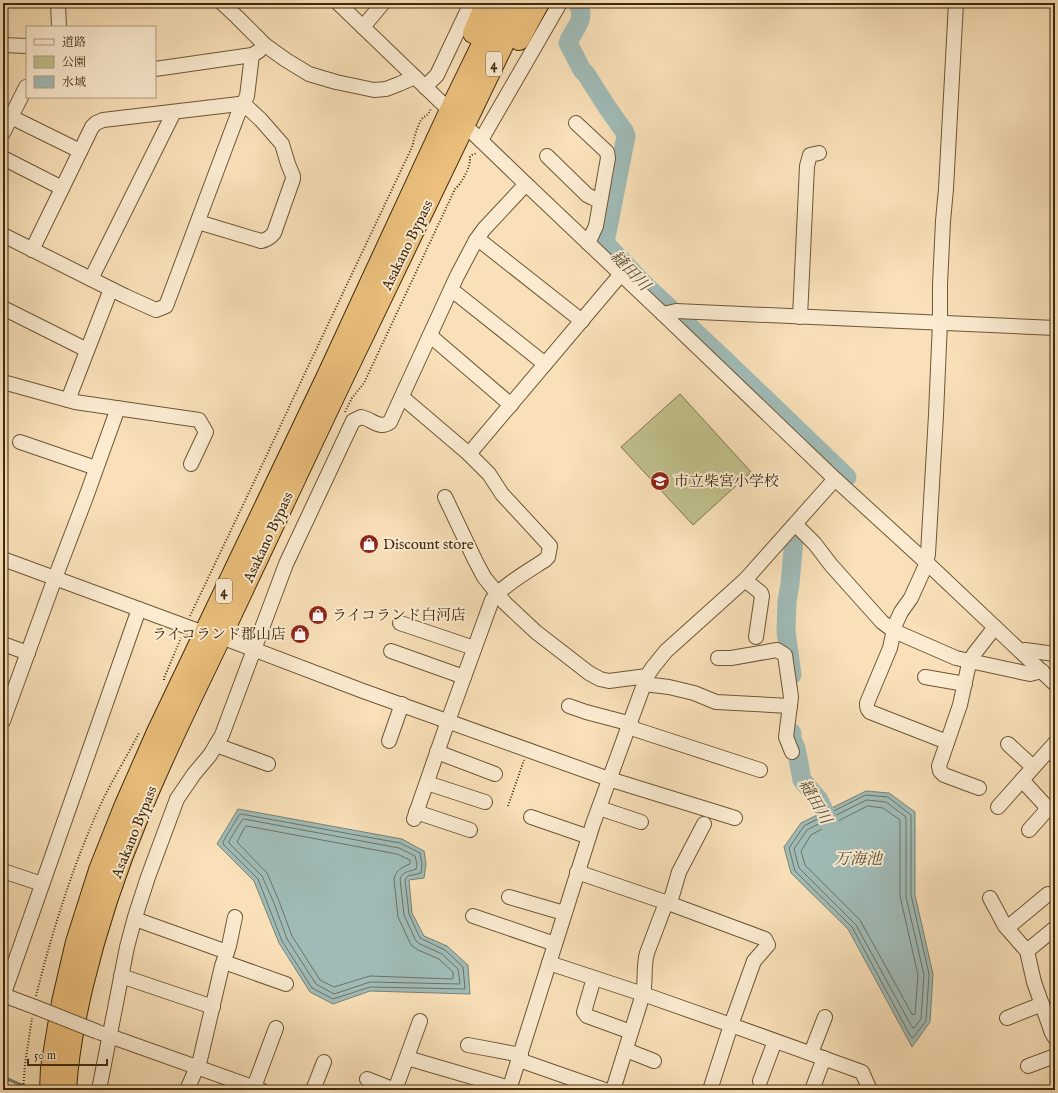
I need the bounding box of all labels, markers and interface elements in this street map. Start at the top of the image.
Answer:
legend [26,26,156,98]
text: 道路 [62,35,86,50]
road number: 4 [486,52,502,76]
text: 公園 [62,55,86,70]
text: 水域 [62,75,86,90]
street label: Asakano Bypass [377,197,438,294]
water label: 縫田川 [606,247,655,297]
school or university icon: 市立柴宮小学校 [649,470,671,492]
place label: 市立柴宮小学校 [674,472,779,491]
street label: Asakano Bypass [239,489,298,587]
shop icon: Discount store [358,533,380,555]
place label: Discount store [383,535,474,554]
road number: 4 [216,579,232,603]
shop icon: ライコランド白河店 [307,604,329,626]
place label: ライコランド白河店 [332,606,466,625]
shop icon: ライコランド郡山店 [289,623,311,645]
place label: ライコランド郡山店 [152,625,286,644]
water label: 縫田川 [794,776,836,830]
street label: Asakano Bypass [107,783,162,882]
water label: 万海池 [834,850,884,870]
scale bar [28,1041,107,1067]
text: 50 m [34,1048,56,1063]

